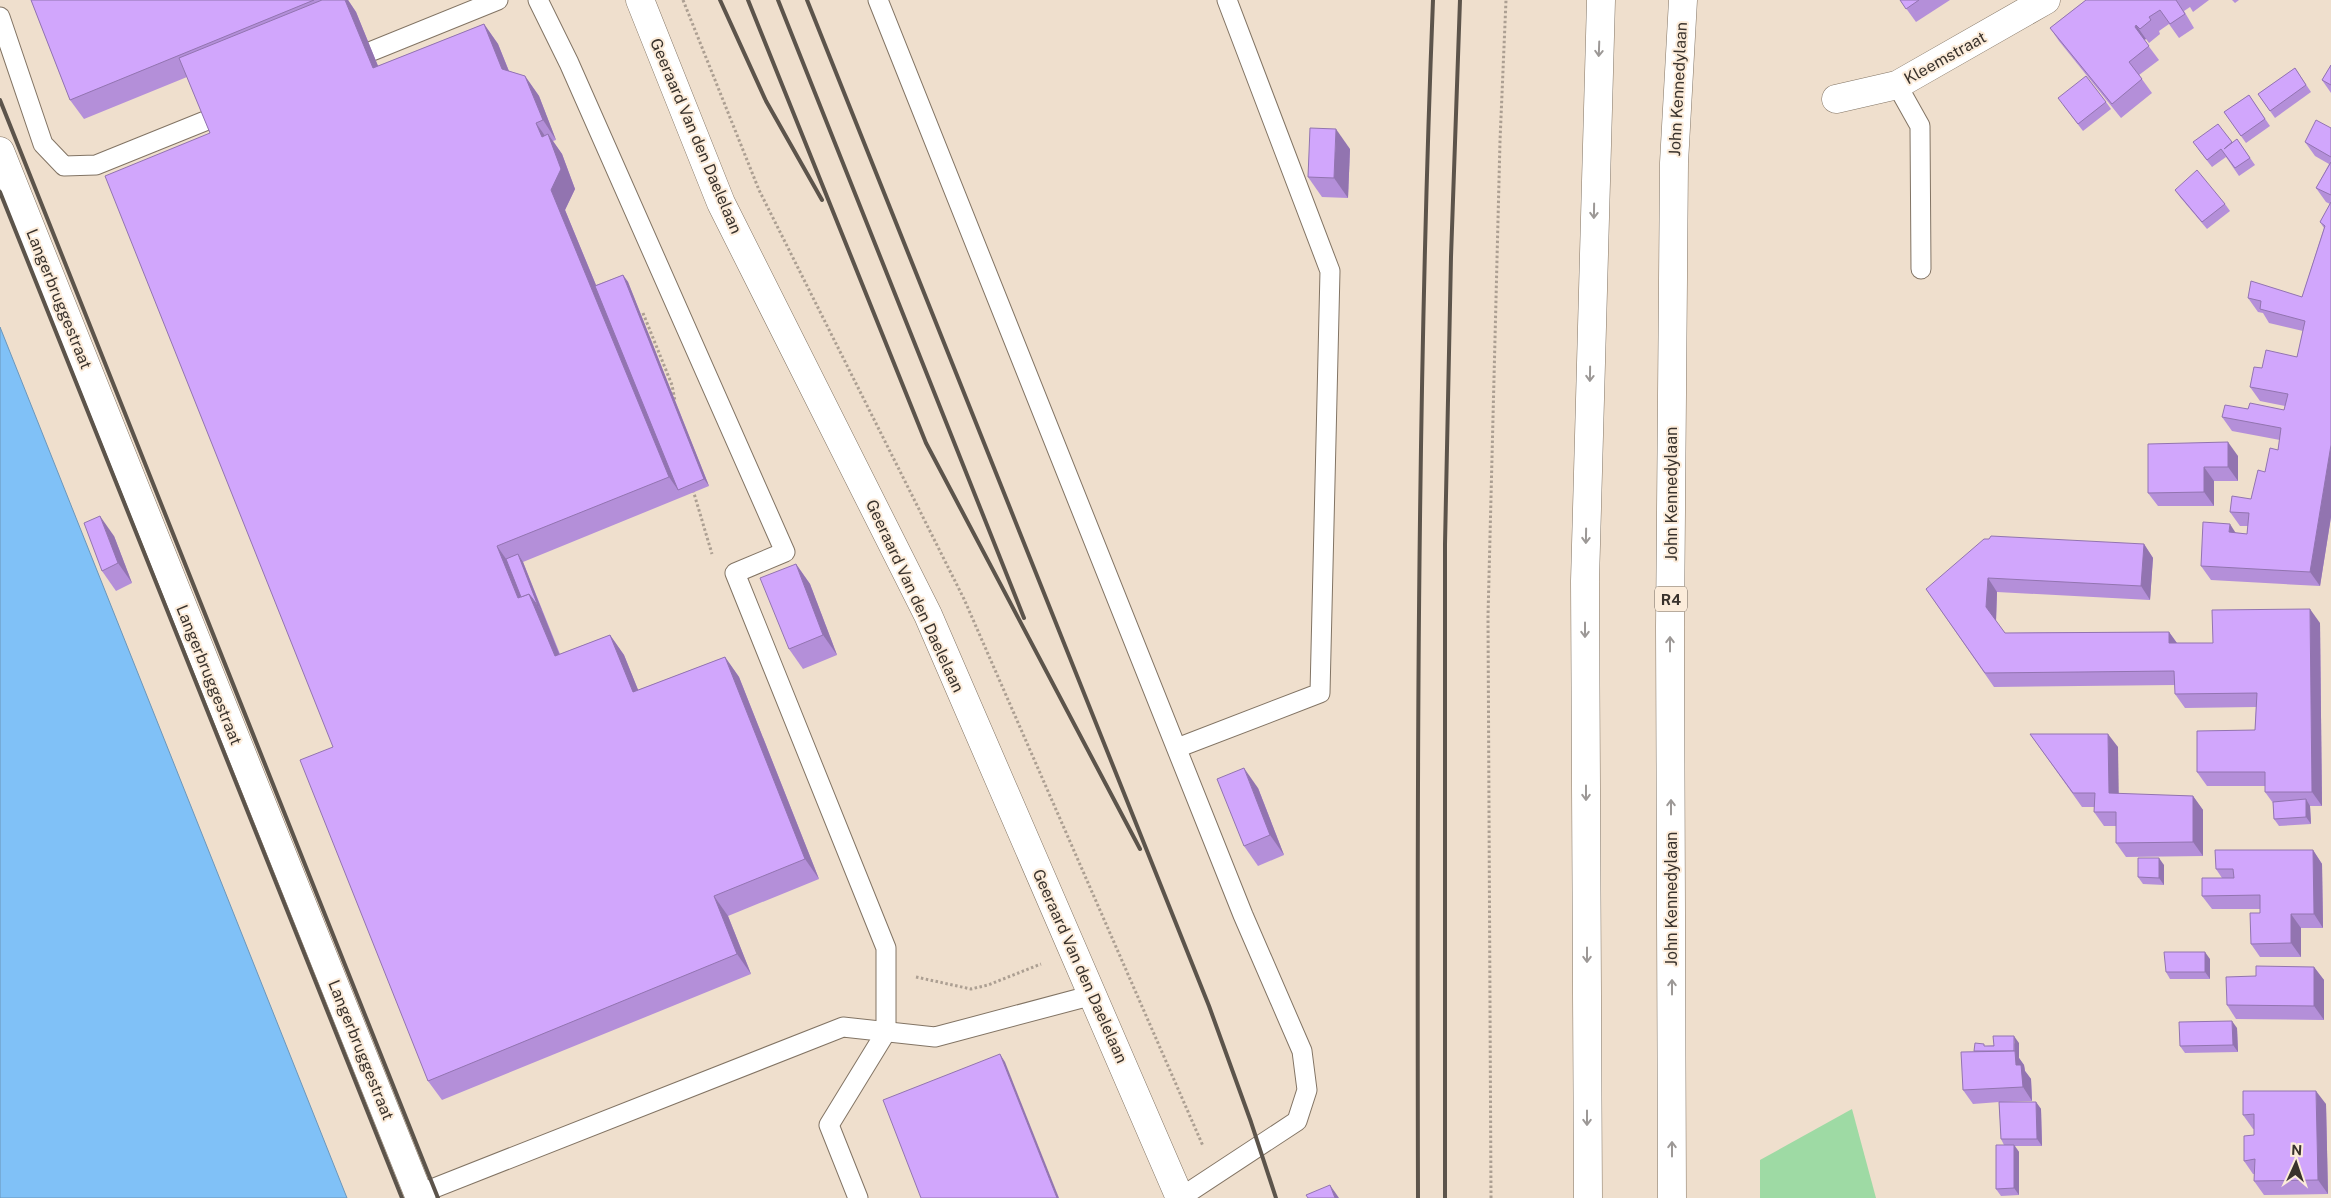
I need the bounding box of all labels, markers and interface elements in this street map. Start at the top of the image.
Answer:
street label: John Kennedylaan [1665,21,1691,157]
street label: Kleemstraat [1901,28,1989,88]
street label: Geeraard Van den Daelelaan [646,35,746,237]
one-way arrow [1595,40,1604,56]
one-way arrow [1589,202,1599,219]
street label: Langerbruggestraat [22,226,96,372]
one-way arrow [1585,365,1595,381]
street label: John Kennedylaan [1662,427,1681,561]
street label: Geeraard Van den Daelelaan [862,497,968,695]
one-way arrow [1581,528,1591,544]
road number: R4 [1655,586,1687,612]
street label: Langerbruggestraat [172,602,246,748]
one-way arrow [1580,622,1590,638]
one-way arrow [1665,637,1675,653]
one-way arrow [1581,784,1591,800]
one-way arrow [1666,799,1676,816]
street label: John Kennedylaan [1662,832,1681,966]
street label: Geeraard Van den Daelelaan [1029,866,1131,1066]
one-way arrow [1582,947,1591,963]
street label: Langerbruggestraat [324,977,398,1123]
one-way arrow [1667,979,1677,996]
one-way arrow [1582,1109,1592,1125]
north arrow [2271,1138,2321,1188]
one-way arrow [1667,1142,1677,1158]
text: N [2291,1142,2303,1158]

